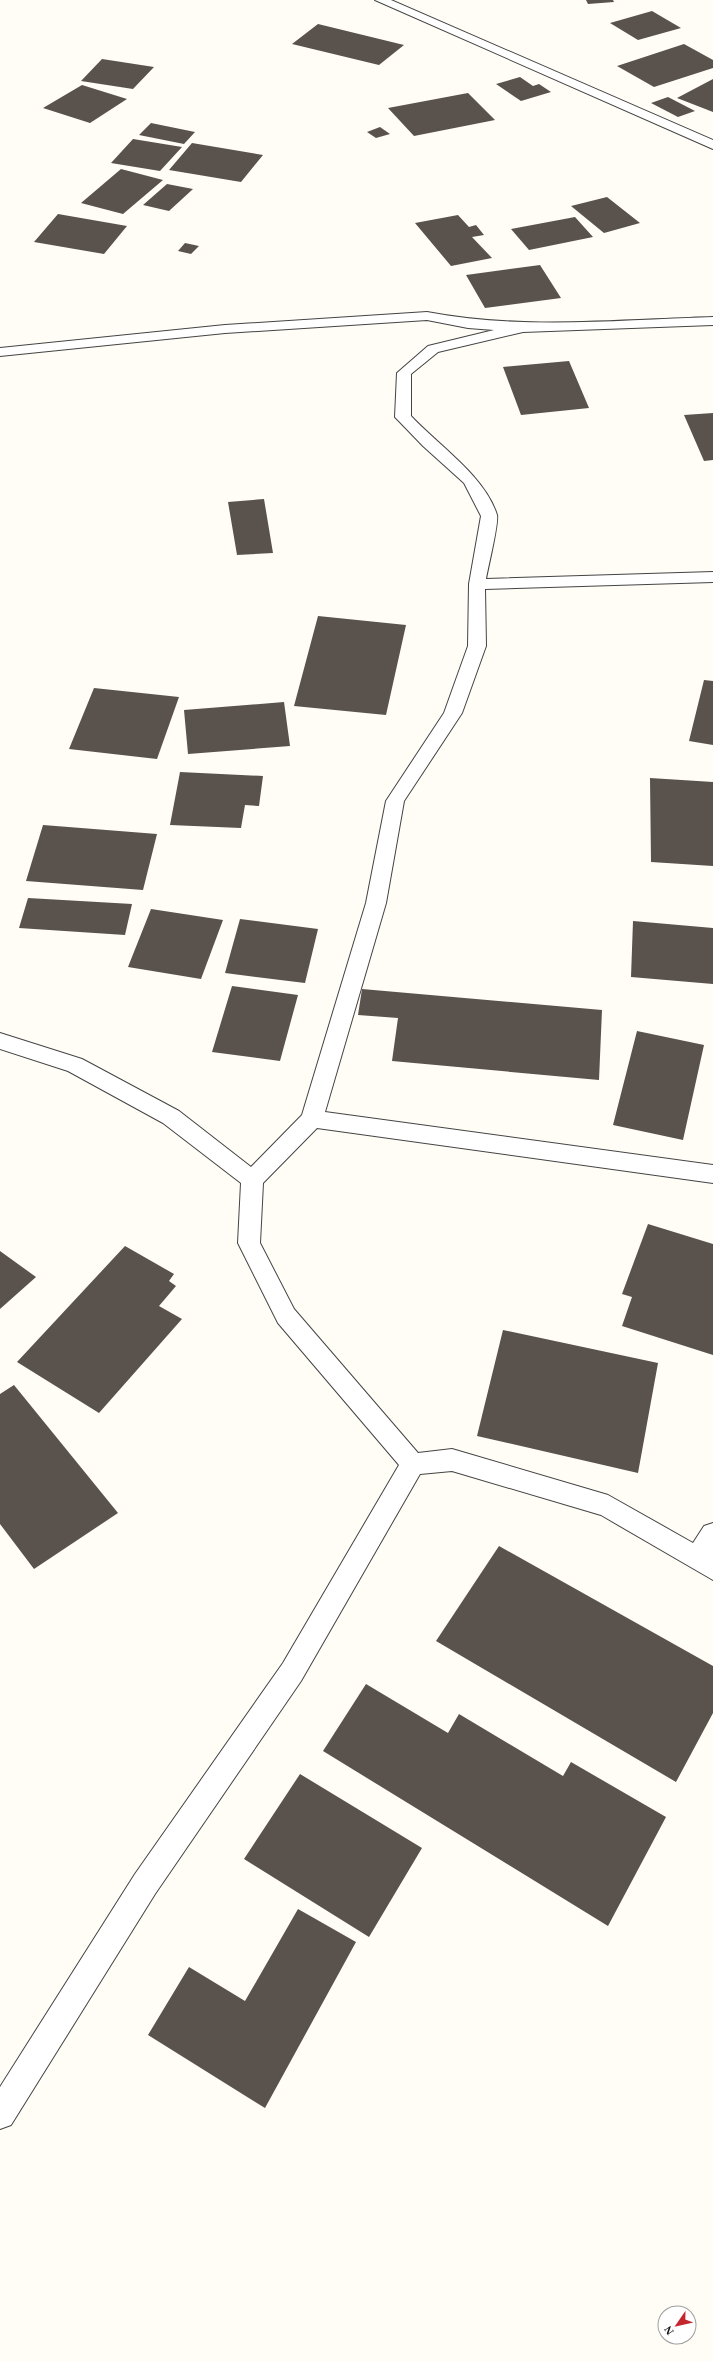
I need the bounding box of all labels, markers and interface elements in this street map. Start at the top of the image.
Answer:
north arrow [657,2305,697,2345]
text: N [661,2324,676,2337]

